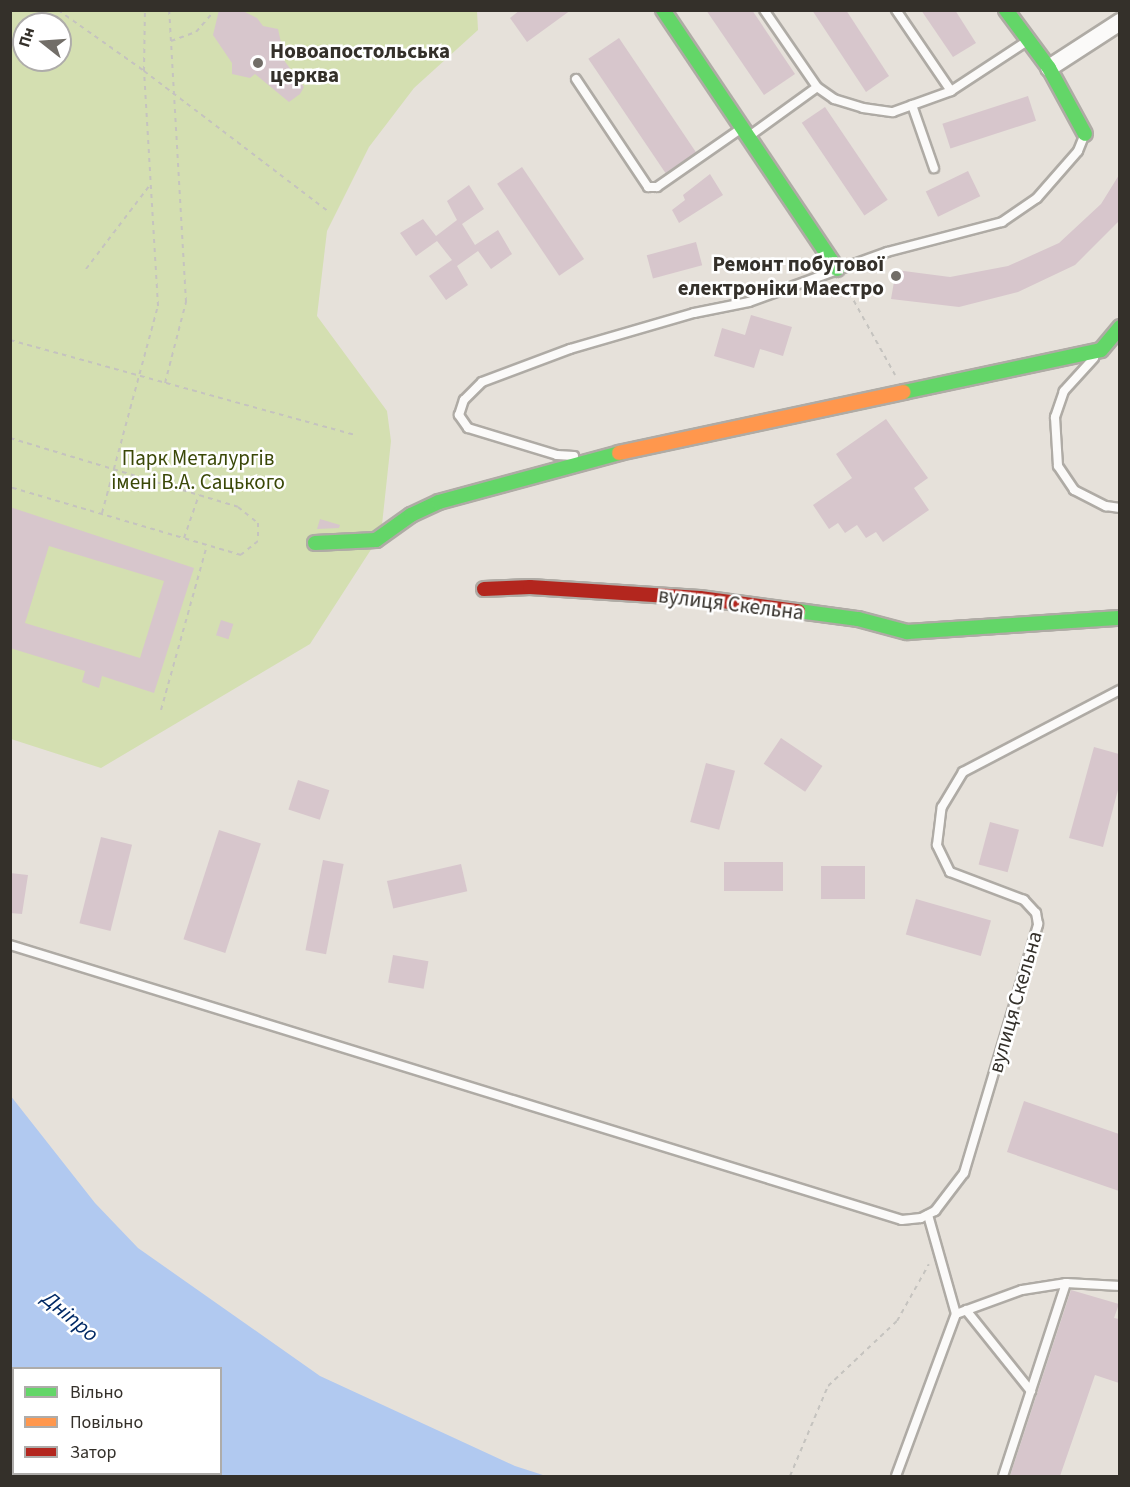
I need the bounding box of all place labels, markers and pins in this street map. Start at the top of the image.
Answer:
place label: Новоапостольська церква [270,38,450,88]
marker: Новоапостольська церква [251,56,265,70]
place label: Ремонт побутової електроніки Маестро [678,251,884,301]
marker: Ремонт побутової електроніки Маестро [889,269,903,283]

